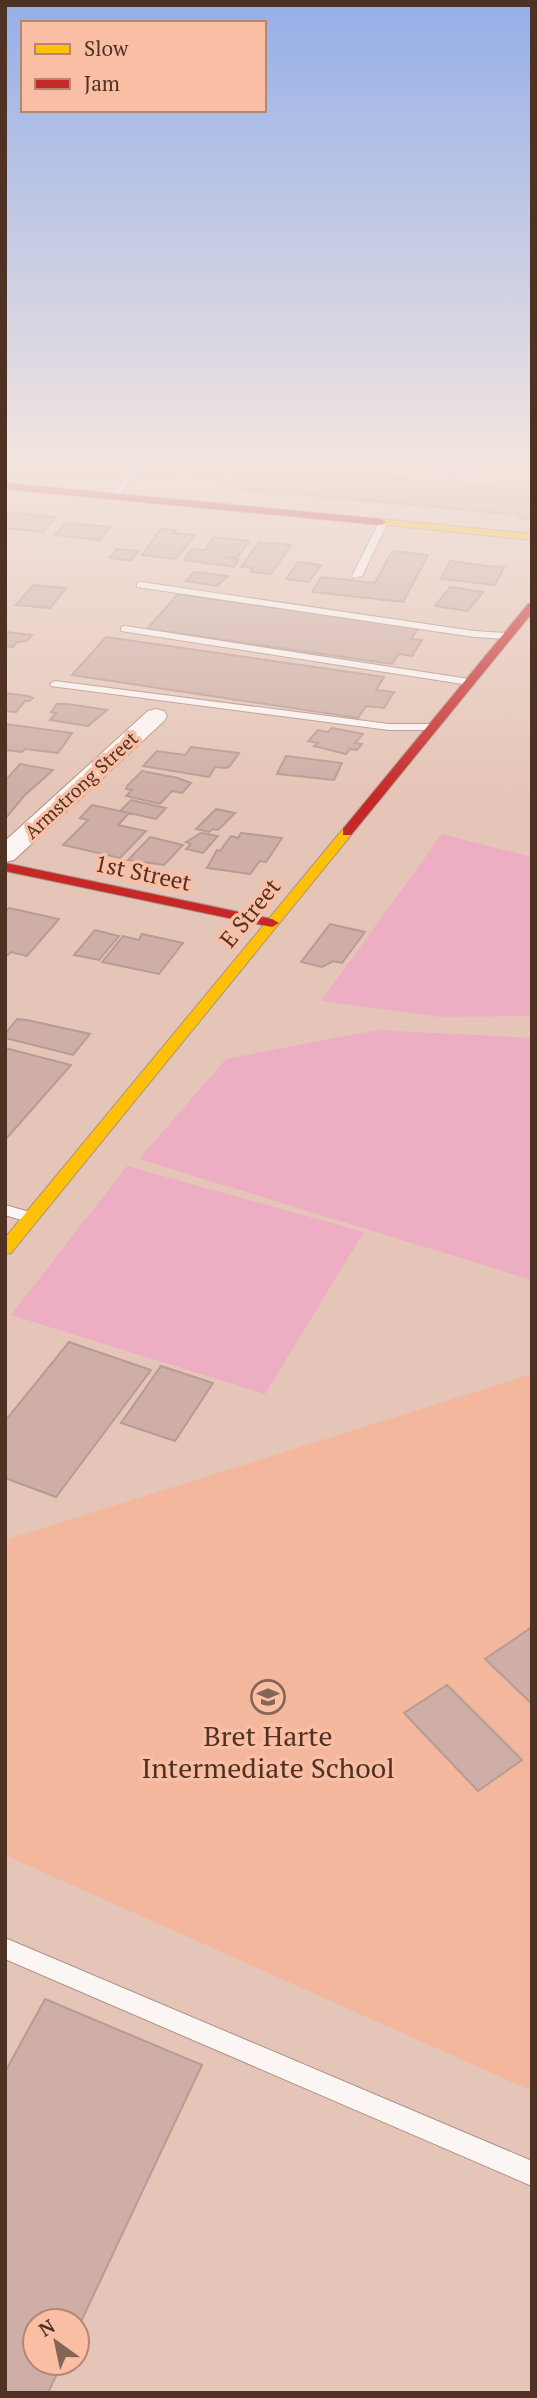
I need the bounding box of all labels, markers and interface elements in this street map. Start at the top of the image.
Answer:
legend [21,21,266,112]
text: Slow [84,34,129,62]
text: Jam [84,69,120,97]
street label: Armstrong Street [19,726,143,844]
street label: 1st Street [92,847,195,898]
street label: E Street [212,871,287,954]
school or university icon: Bret Harte Intermediate School [249,1678,287,1716]
place label: Bret Harte Intermediate School [141,1717,395,1786]
north arrow [21,2307,91,2377]
text: N [34,2313,60,2342]

